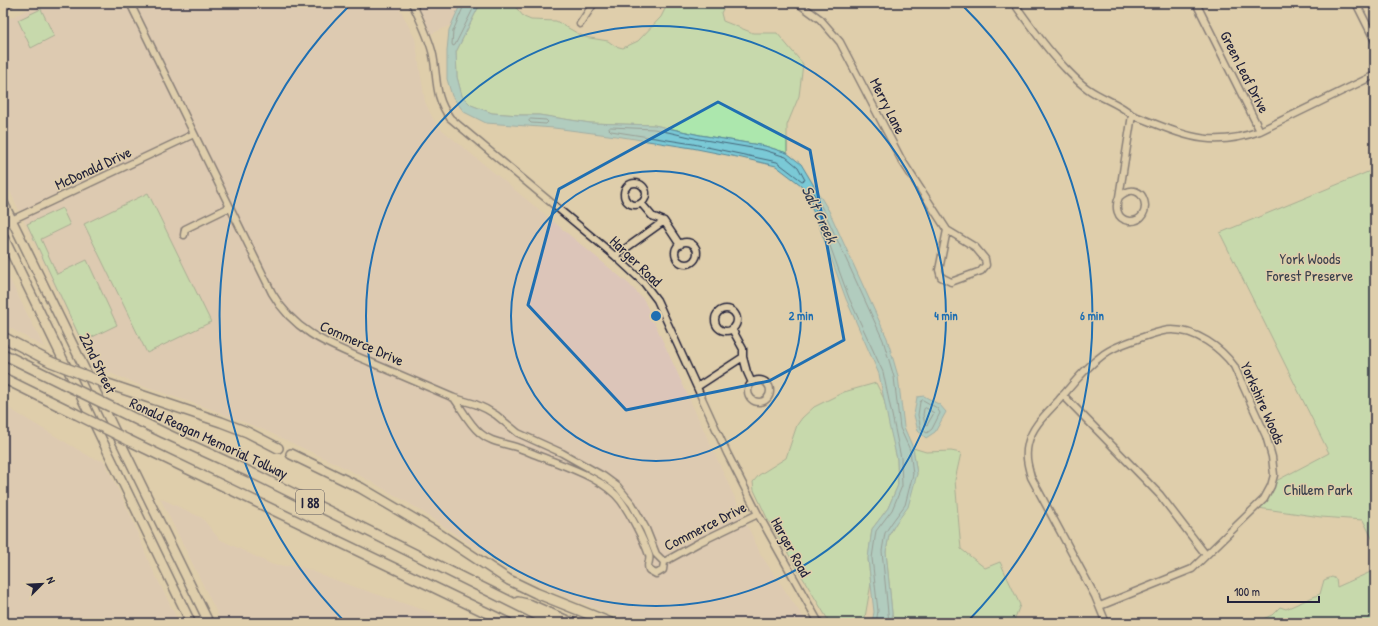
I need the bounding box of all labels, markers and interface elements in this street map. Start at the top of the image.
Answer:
street label: Green Leaf Drive [1215,27,1275,117]
street label: Merry Lane [865,74,911,138]
street label: McDonald Drive [51,141,135,195]
water label: Salt Creek [797,182,844,248]
street label: Harger Road [605,231,667,291]
park label: York Woods Forest Preserve [1266,248,1353,286]
text: 2 min [789,307,814,324]
text: 4 min [934,307,958,324]
text: 6 min [1080,307,1104,324]
centre of rings [649,309,663,323]
street label: Commerce Drive [317,315,407,371]
street label: 22nd Street [74,329,122,398]
street label: Yorkshire Woods [1235,358,1291,448]
street label: Ronald Reagan Memorial Tollway [126,392,292,484]
park label: Chillem Park [1283,479,1353,500]
road number: I 88 [296,490,324,514]
street label: Commerce Drive [660,496,750,556]
street label: Harger Road [766,513,816,581]
north arrow [22,564,62,604]
text: N [44,574,59,586]
scale bar [1228,578,1319,604]
text: 100 m [1234,583,1260,600]

